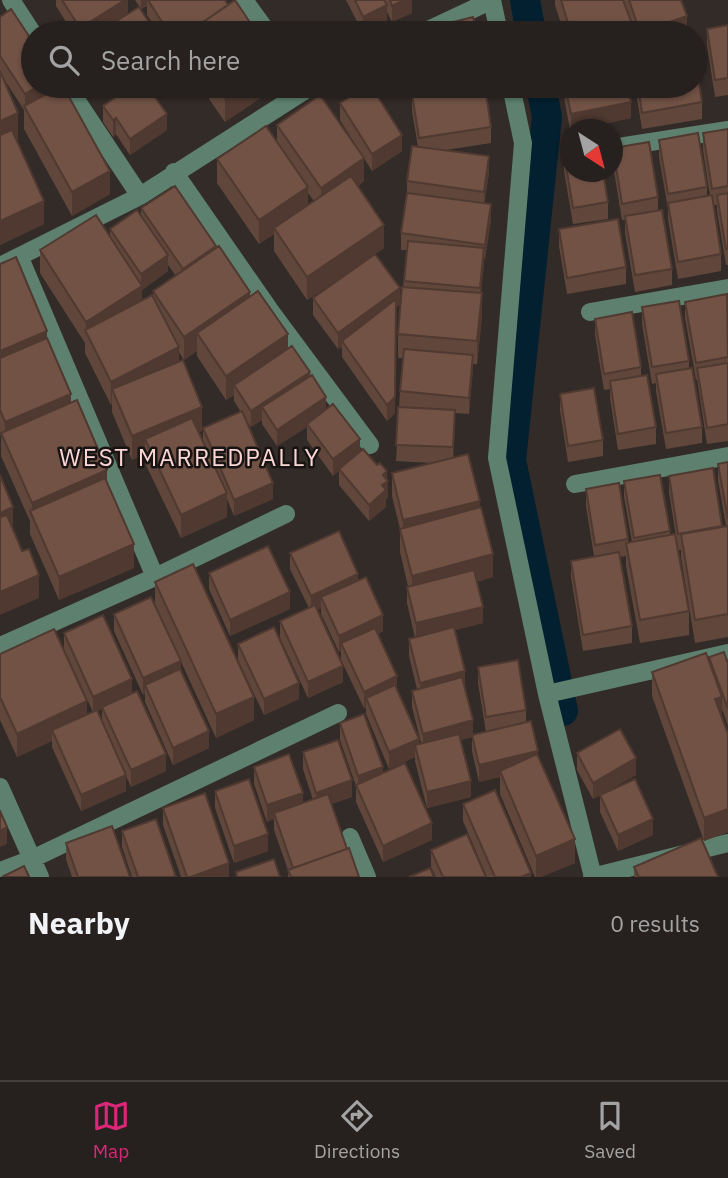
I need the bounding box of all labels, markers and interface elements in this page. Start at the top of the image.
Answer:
search box [21,21,707,98]
icon: search [45,41,83,79]
text: Search here [101,43,240,77]
north arrow [560,119,623,182]
district label: WEST MARREDPALLY [59,441,321,473]
text: Nearby [28,903,130,942]
text: 0 results [610,908,700,938]
tab: Map [92,1097,130,1163]
tab: Directions [314,1097,400,1163]
tab: Saved [584,1097,636,1163]

